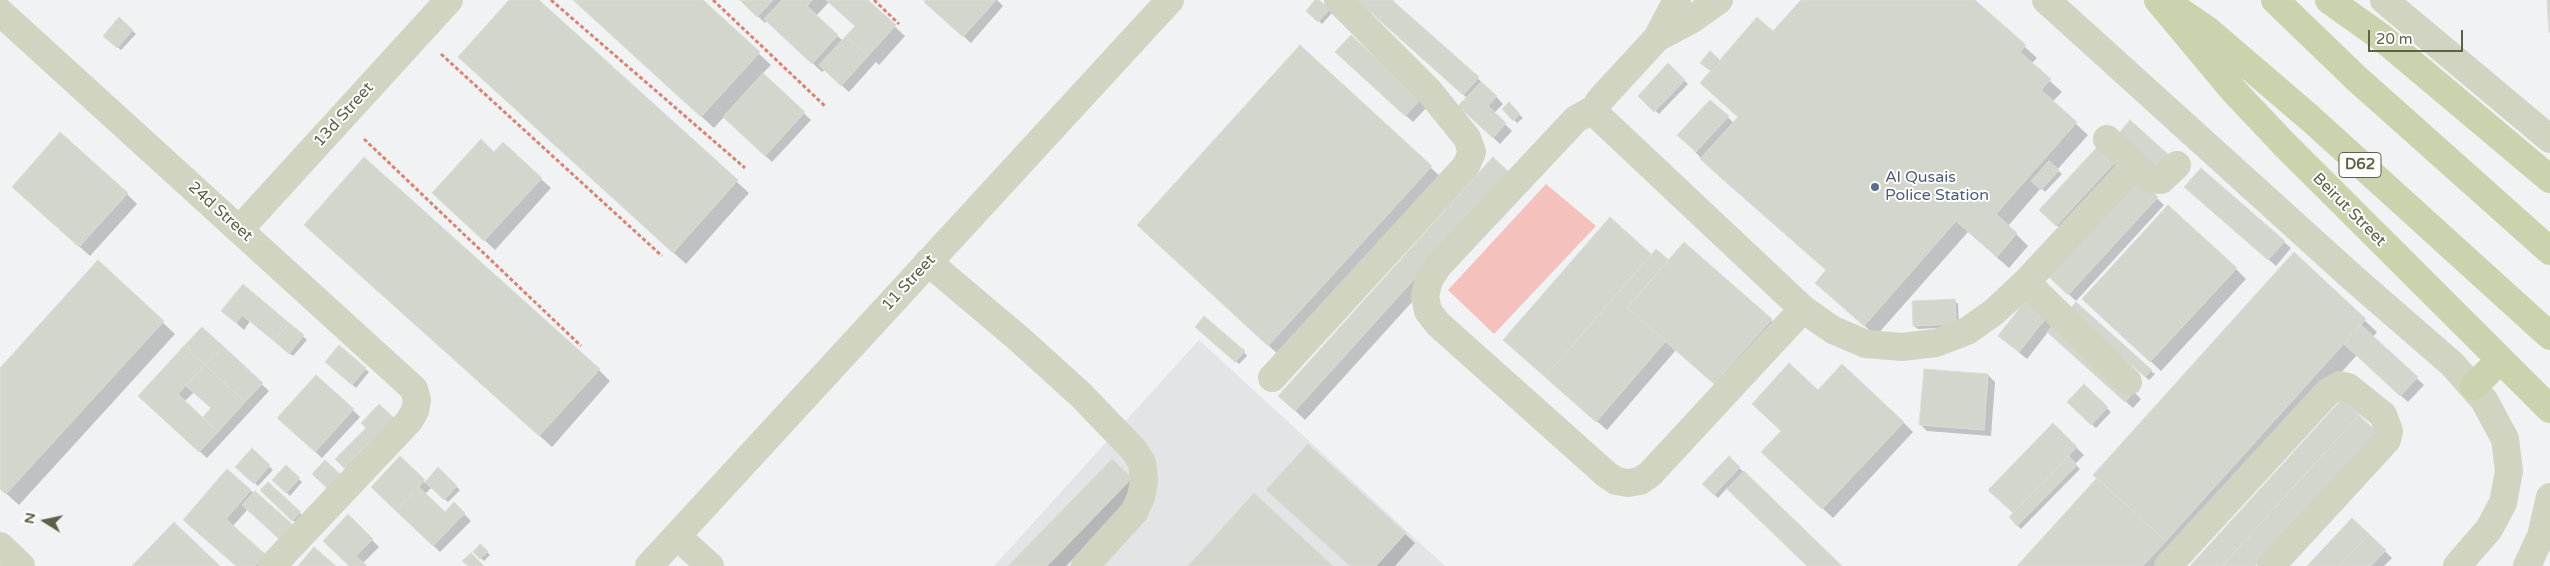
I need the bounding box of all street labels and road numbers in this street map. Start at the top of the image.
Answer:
street label: 13d Street [310,79,378,151]
road number: D62 [2339,152,2381,178]
street label: Beirut Street [2308,169,2390,251]
street label: 24d Street [184,178,256,246]
street label: 11 Street [878,251,940,315]

